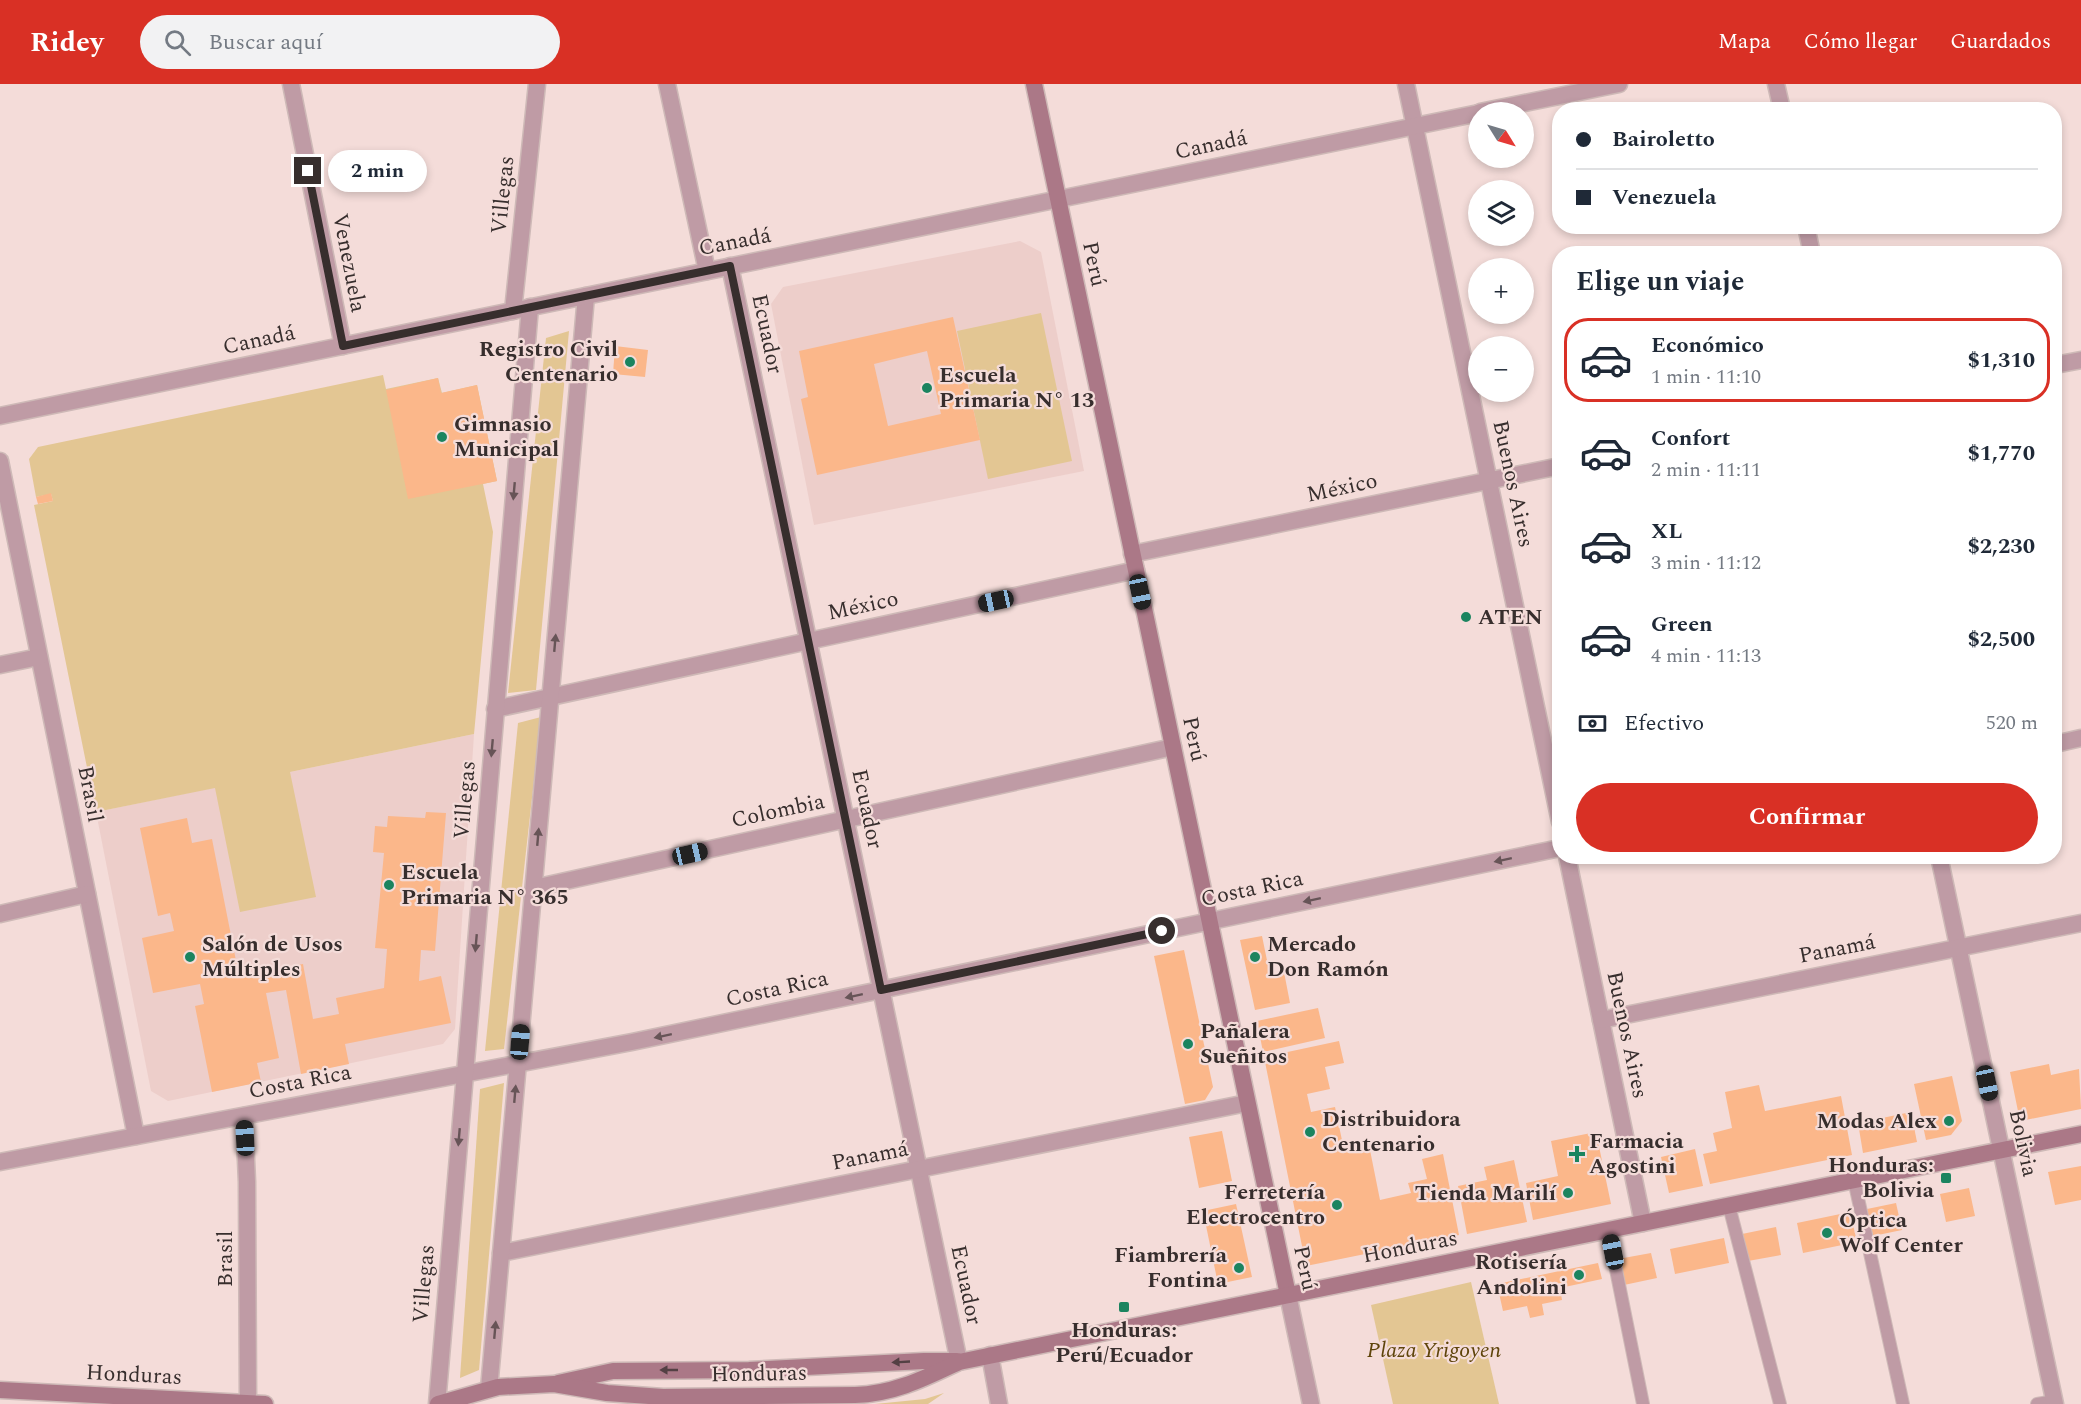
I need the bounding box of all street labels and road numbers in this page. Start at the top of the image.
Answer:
street label: Canadá [1172,121,1250,169]
street label: Villegas [482,154,524,236]
street label: Venezuela [323,211,375,316]
street label: Canadá [696,219,774,265]
street label: Perú [1073,238,1115,290]
street label: Ecuador [742,291,792,377]
street label: Canadá [220,316,298,364]
street label: Buenos Aires [1483,417,1543,551]
street label: México [1303,464,1381,512]
street label: México [824,582,902,630]
street label: Perú [1173,713,1215,765]
street label: Villegas [445,759,485,841]
street label: Brasil [68,763,112,825]
street label: Ecuador [842,766,892,852]
street label: Colombia [728,785,828,837]
street label: Costa Rica [1198,862,1306,916]
street label: Panamá [1796,925,1878,973]
street label: Costa Rica [723,962,831,1016]
street label: Buenos Aires [1597,968,1657,1102]
street label: Costa Rica [246,1056,354,1108]
street label: Bolivia [2000,1106,2046,1180]
street label: Panamá [829,1132,911,1180]
street label: Honduras [1360,1222,1460,1272]
street label: Brasil [209,1230,242,1288]
street label: Ecuador [941,1242,991,1328]
street label: Perú [1284,1242,1326,1294]
street label: Villegas [404,1243,444,1325]
street label: Honduras [85,1356,183,1394]
street label: Honduras [711,1357,807,1391]

